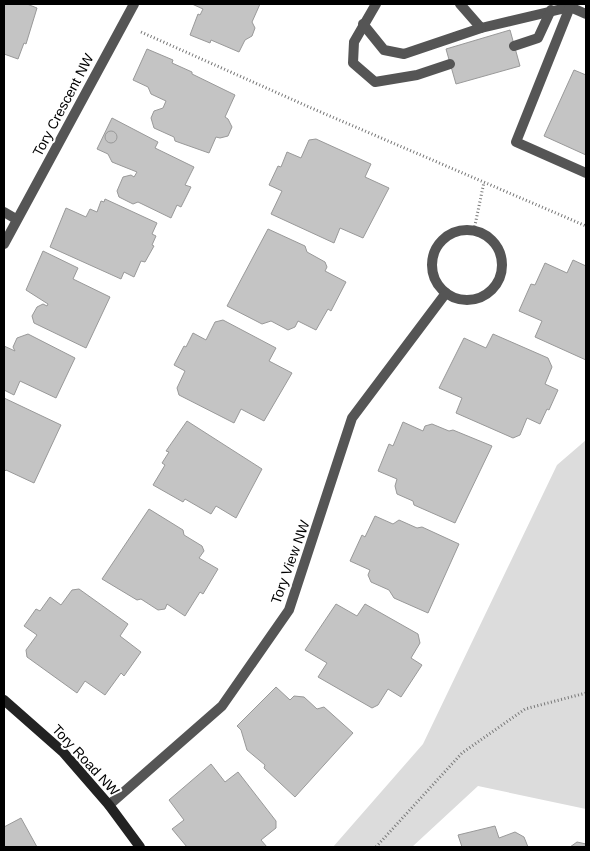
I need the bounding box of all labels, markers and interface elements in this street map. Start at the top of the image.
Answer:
street label: Tory Crescent NW [29,50,97,159]
street label: Tory View NW [267,517,313,606]
street label: Tory Road NW [49,721,123,799]

